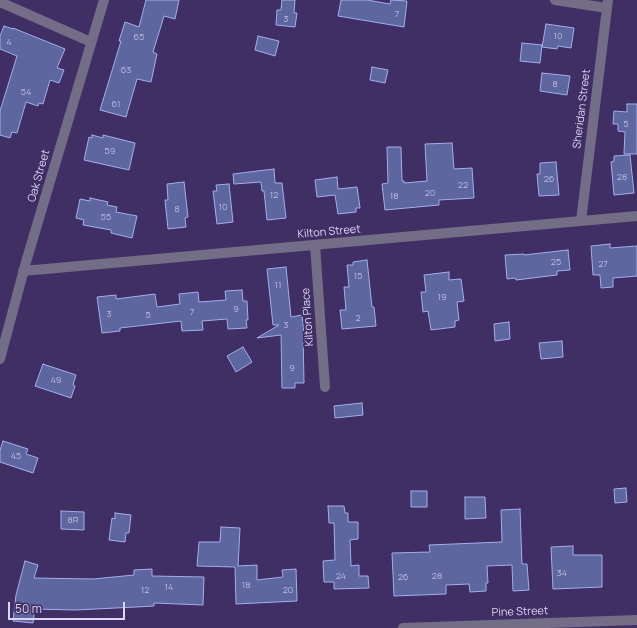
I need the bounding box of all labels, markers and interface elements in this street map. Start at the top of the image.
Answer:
house number: 7 [395,9,399,19]
house number: 3 [284,14,288,24]
house number: 10 [554,31,562,41]
house number: 65 [134,32,144,42]
house number: 4 [6,37,12,47]
house number: 63 [121,65,131,75]
street label: Sheridan Street [571,69,593,149]
house number: 8 [552,79,558,89]
house number: 54 [21,87,31,97]
house number: 61 [112,99,120,109]
house number: 5 [623,119,629,129]
house number: 59 [105,146,115,156]
street label: Oak Street [25,148,53,204]
house number: 28 [617,172,627,182]
house number: 26 [544,174,554,184]
house number: 22 [458,180,468,190]
house number: 20 [425,188,435,198]
house number: 12 [270,190,278,200]
house number: 18 [390,191,398,201]
house number: 10 [219,202,227,212]
house number: 8 [174,204,180,214]
house number: 55 [101,212,111,222]
street label: Kilton Street [297,223,361,241]
house number: 25 [551,257,561,267]
house number: 27 [598,259,608,269]
house number: 15 [354,271,362,281]
house number: 11 [274,280,282,290]
street label: Kilton Place [299,287,317,347]
house number: 19 [437,292,447,302]
house number: 9 [233,304,239,314]
house number: 7 [190,307,194,317]
house number: 3 [107,309,111,319]
house number: 5 [145,310,151,320]
house number: 2 [355,313,361,323]
house number: 3 [284,320,288,330]
house number: 9 [289,363,295,373]
house number: 49 [51,375,61,385]
house number: 45 [11,451,21,461]
house number: 8R [68,515,78,525]
house number: 34 [557,568,567,578]
house number: 24 [336,571,346,581]
house number: 28 [432,571,442,581]
house number: 26 [398,572,408,582]
house number: 18 [242,580,250,590]
house number: 14 [165,582,173,592]
house number: 12 [141,585,149,595]
house number: 20 [283,585,293,595]
scale bar [10,594,127,620]
text: 50 m [15,600,42,617]
street label: Pine Street [491,604,549,620]

